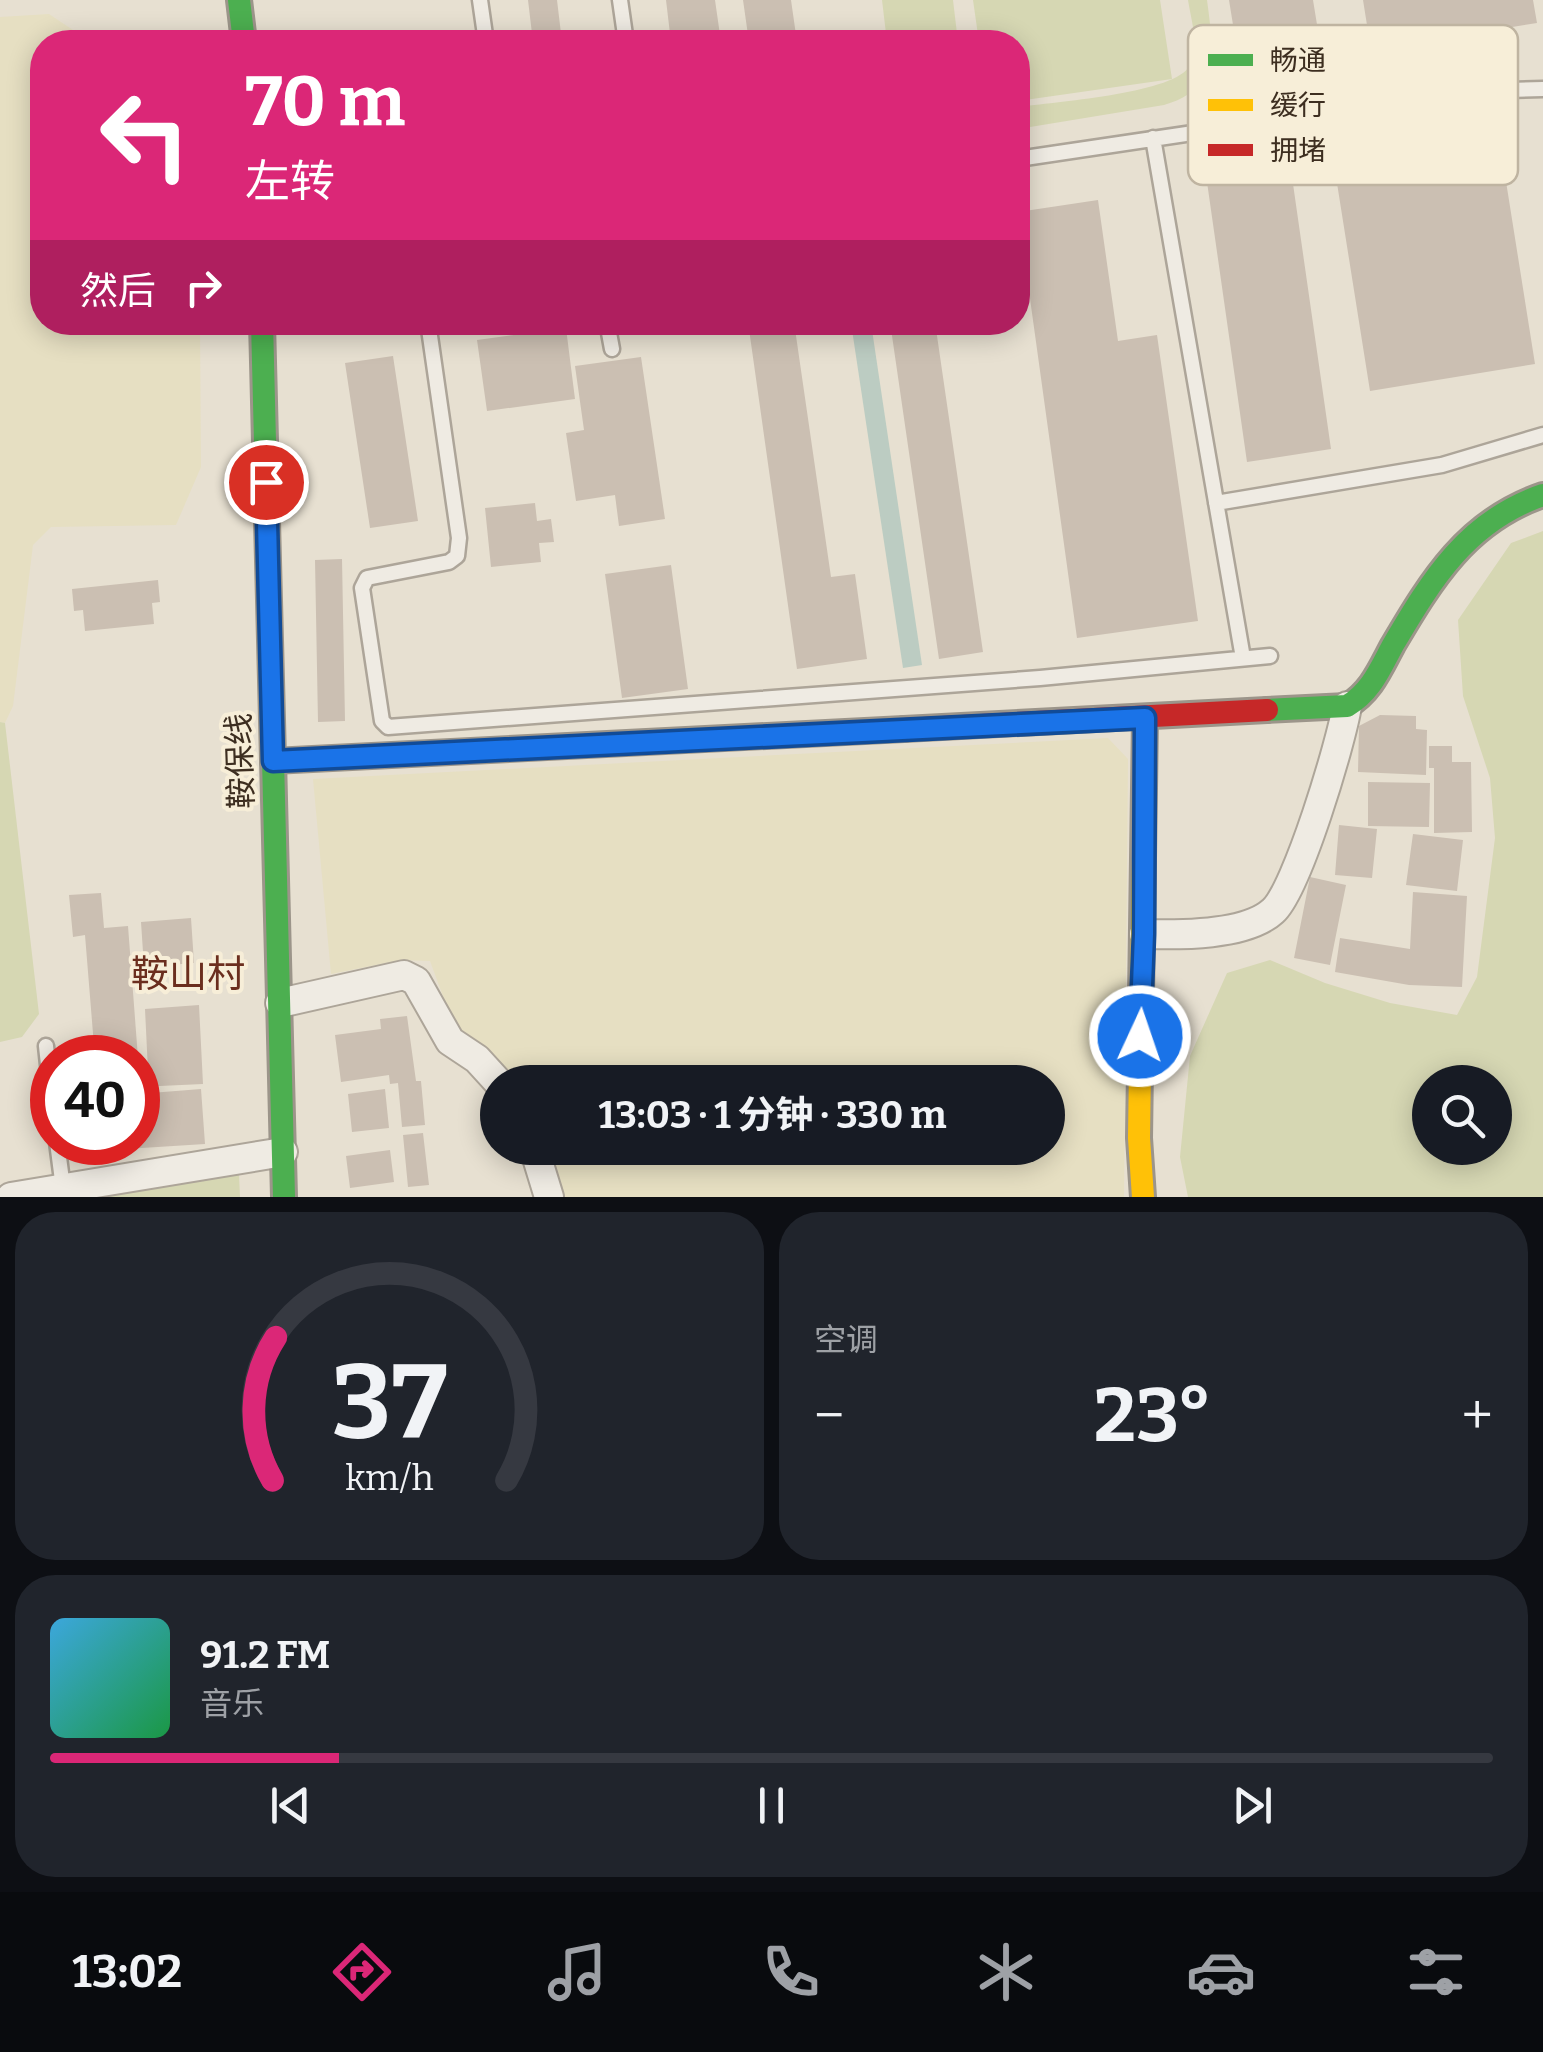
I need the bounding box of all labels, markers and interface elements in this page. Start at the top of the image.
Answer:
legend [1188,25,1518,185]
text: 畅通 [1270,44,1326,77]
text: 70 m [245,60,405,144]
icon: left [80,70,210,200]
text: 缓行 [1270,89,1326,122]
text: 拥堵 [1270,134,1326,167]
text: 左转 [245,155,335,209]
icon: right [176,260,231,315]
text: 然后 [80,268,156,314]
pin [224,440,309,525]
icon: arrive [239,455,294,510]
street label: 鞍保线 [219,712,261,810]
district label: 鞍山村 [131,951,245,997]
position arrow [1088,984,1192,1088]
speed limit sign: 40 [30,1035,160,1165]
map controls [1412,1065,1512,1165]
button: search [1412,1065,1512,1165]
text: 13:03 · 1 分钟 · 330 m [599,1092,946,1138]
text: 空调 [814,1321,878,1359]
text: 37 [332,1341,447,1466]
text: 23° [1094,1371,1212,1461]
text: − [814,1383,844,1449]
text: + [1462,1383,1493,1449]
text: km/h [345,1457,434,1499]
text: 91.2 FM [200,1632,330,1678]
text: 音乐 [200,1685,264,1723]
icon: previous [263,1778,318,1833]
icon: pause [744,1778,799,1833]
icon: next [1225,1778,1280,1833]
icon: directions [327,1937,397,2007]
icon: music [542,1937,612,2007]
icon: phone [756,1937,826,2007]
icon: climate [971,1937,1041,2007]
icon: car [1186,1937,1256,2007]
icon: filters [1401,1937,1471,2007]
text: 13:02 [72,1945,182,1999]

